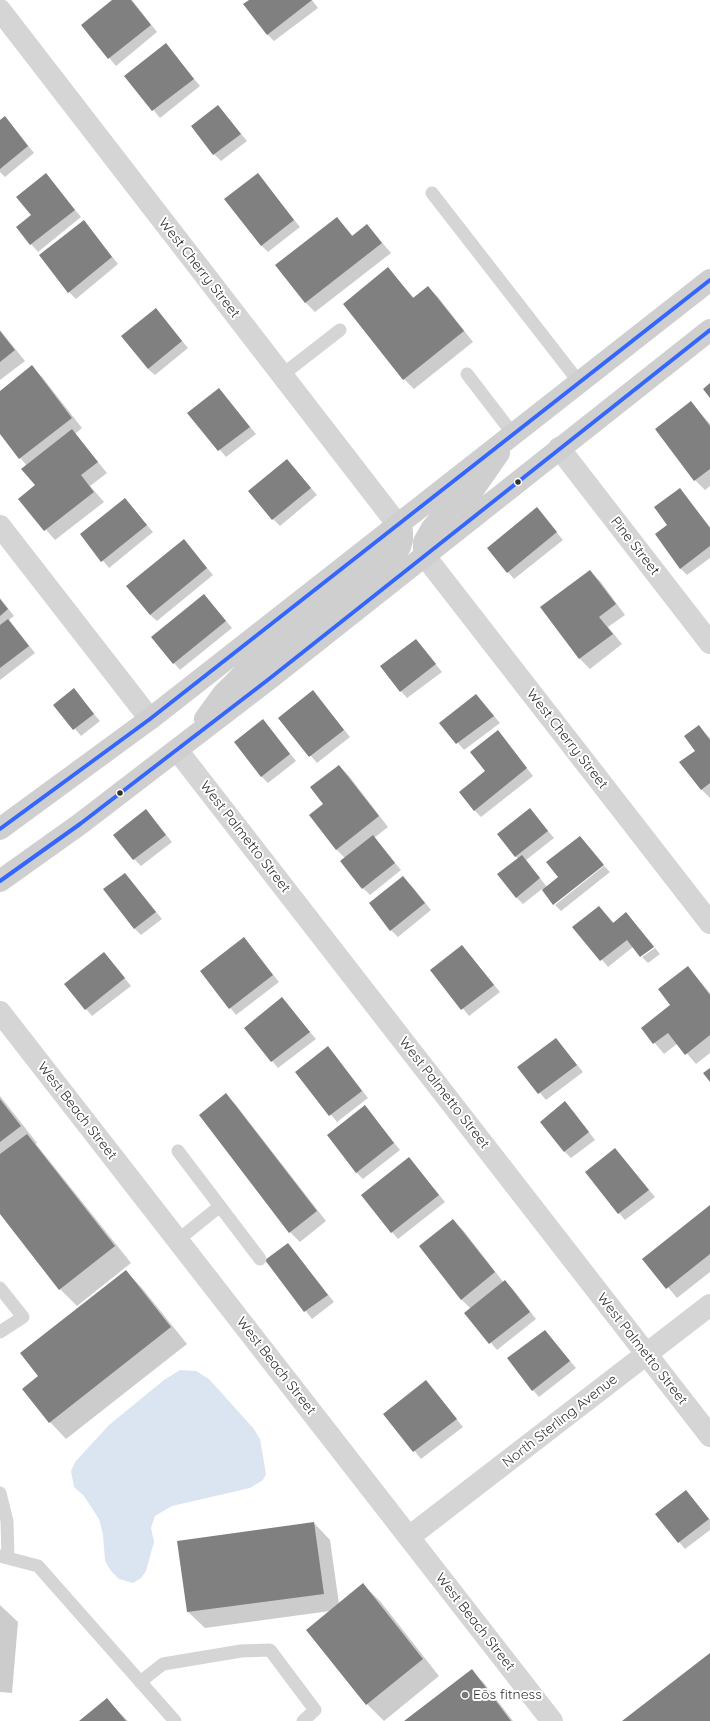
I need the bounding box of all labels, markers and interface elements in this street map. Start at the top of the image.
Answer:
street label: West Cherry Street [155,215,243,321]
unlabelled marker [513,477,523,487]
street label: Pine Street [607,513,663,579]
street label: West Cherry Street [523,686,611,792]
street label: West Palmetto Street [196,778,294,896]
unlabelled marker [115,788,125,798]
street label: West Palmetto Street [395,1034,493,1152]
street label: West Beach Street [34,1059,120,1163]
street label: West Palmetto Street [593,1290,691,1408]
street label: West Beach Street [233,1314,319,1418]
street label: North Sterling Avenue [499,1371,621,1471]
street label: West Beach Street [432,1570,518,1674]
place label: Eōs fitness [473,1687,542,1703]
marker: Eōs fitness [460,1690,470,1700]

